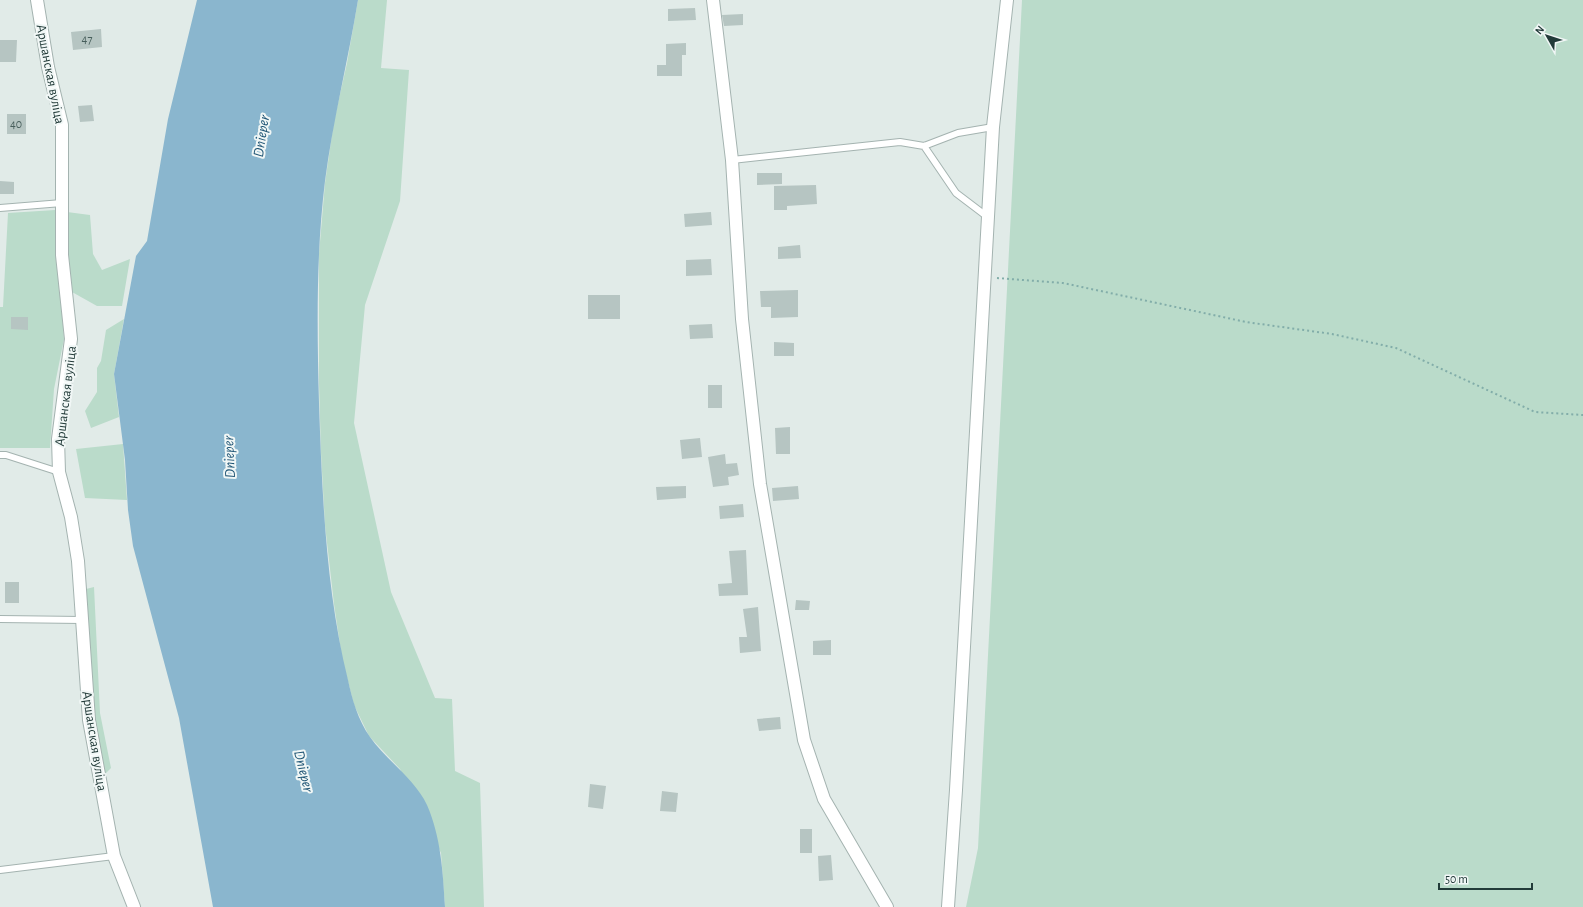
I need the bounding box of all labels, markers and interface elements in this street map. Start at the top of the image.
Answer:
north arrow [1527,16,1567,56]
street label: Аршанская вуліца [33,23,67,126]
text: N [1533,24,1546,36]
house number: 47 [82,33,92,45]
water label: Dnieper [251,113,272,158]
house number: 40 [10,118,22,130]
street label: Аршанская вуліца [53,344,79,447]
water label: Dnieper [221,434,238,479]
street label: Аршанская вуліца [79,690,109,793]
water label: Dnieper [291,749,316,795]
scale bar [1439,865,1532,891]
text: 50 m [1445,873,1468,885]

